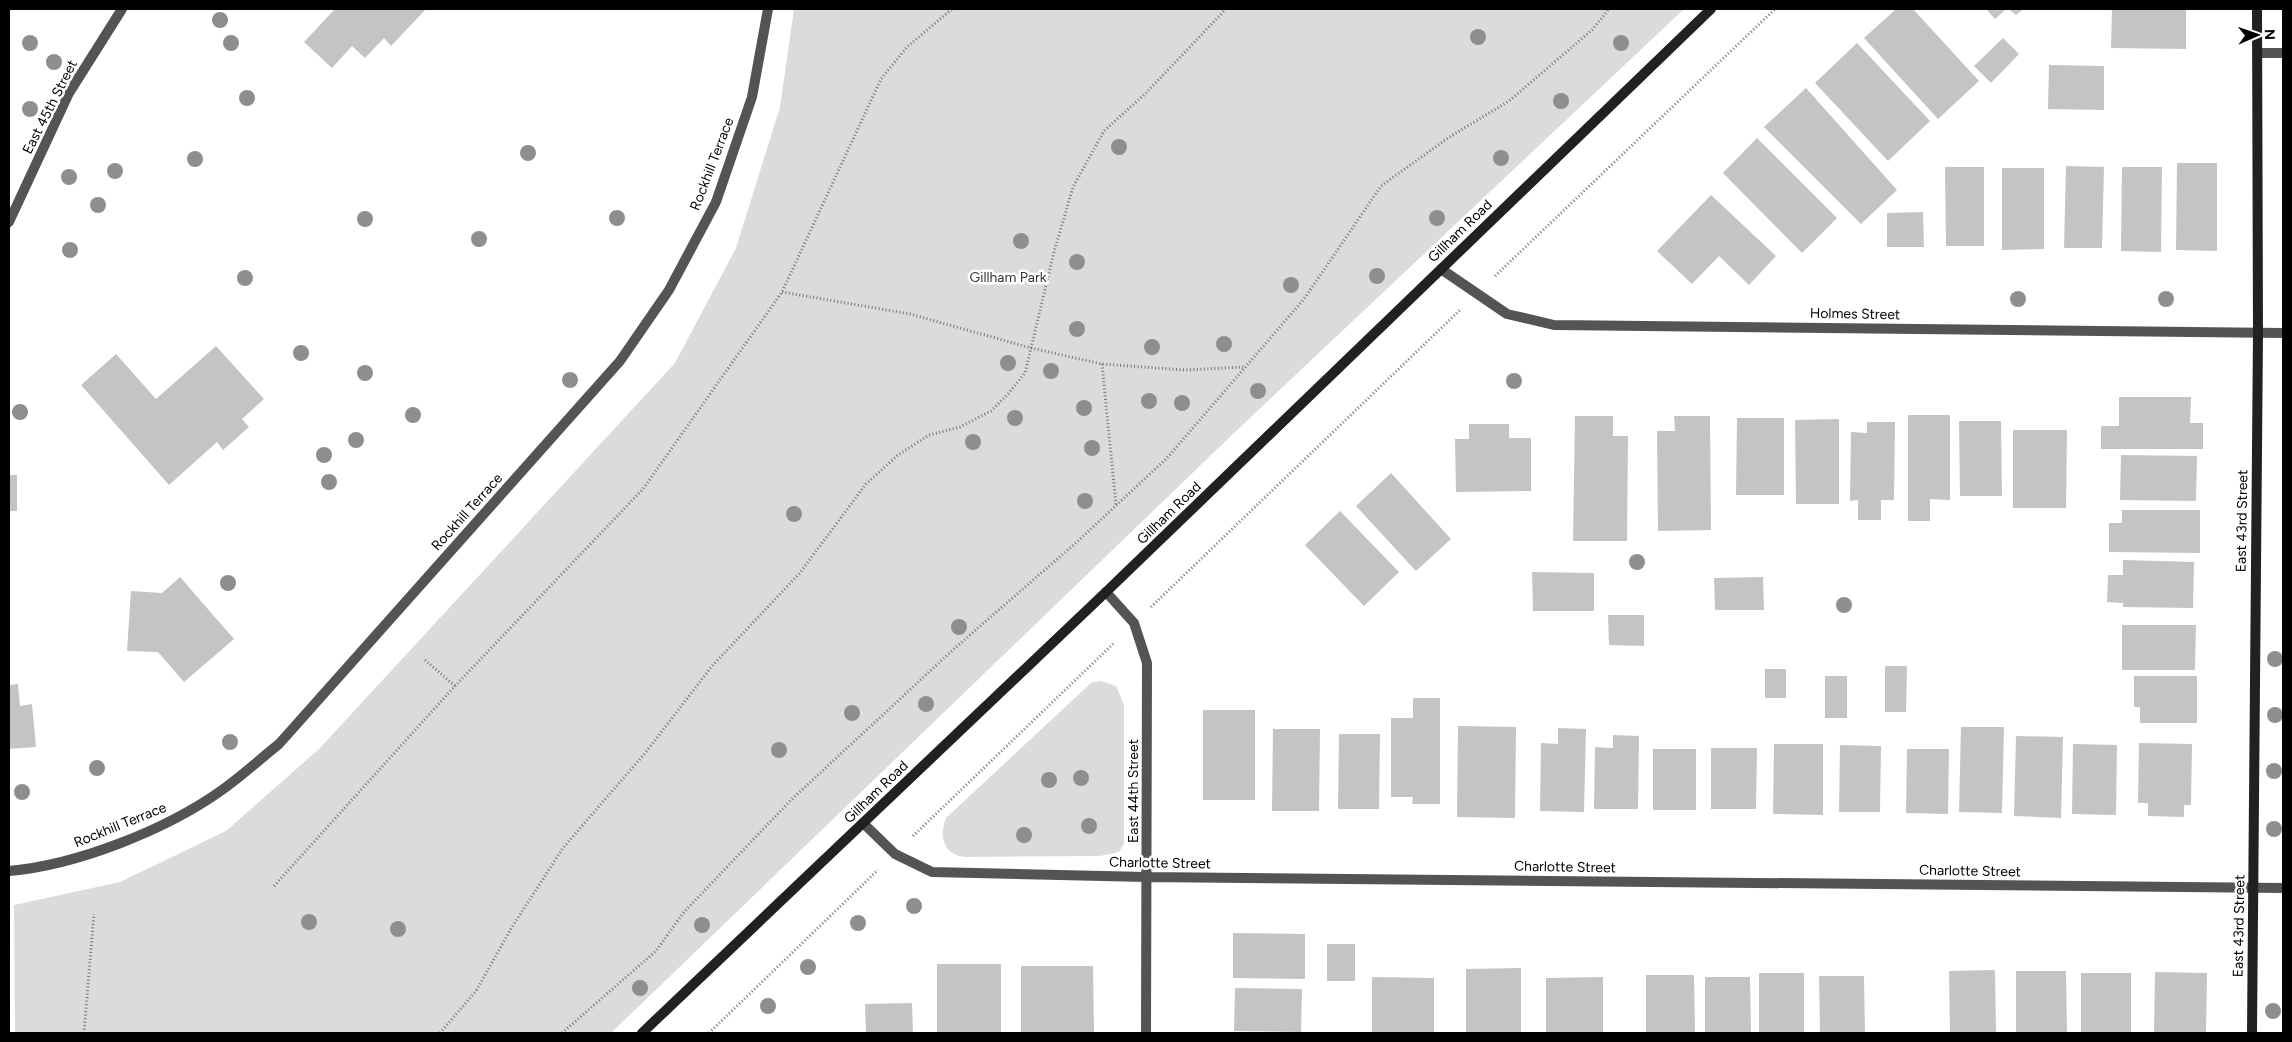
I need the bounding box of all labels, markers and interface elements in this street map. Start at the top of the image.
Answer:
north arrow [2232,10,2282,60]
text: N [2261,29,2278,40]
street label: East 45th Street [19,57,81,157]
street label: Rockhill Terrace [686,115,738,213]
street label: Gillham Road [1424,196,1496,266]
park label: Gillham Park [970,269,1047,286]
street label: Holmes Street [1810,305,1900,323]
street label: Rockhill Terrace [428,470,506,554]
street label: East 43rd Street [2233,470,2251,572]
street label: Gillham Road [1133,478,1205,548]
street label: East 44th Street [1125,739,1142,843]
street label: Gillham Road [840,757,912,827]
street label: Rockhill Terrace [71,799,169,851]
street label: Charlotte Street [1109,854,1211,872]
street label: Charlotte Street [1514,858,1616,876]
street label: Charlotte Street [1919,862,2021,880]
street label: East 43rd Street [2230,875,2248,977]

